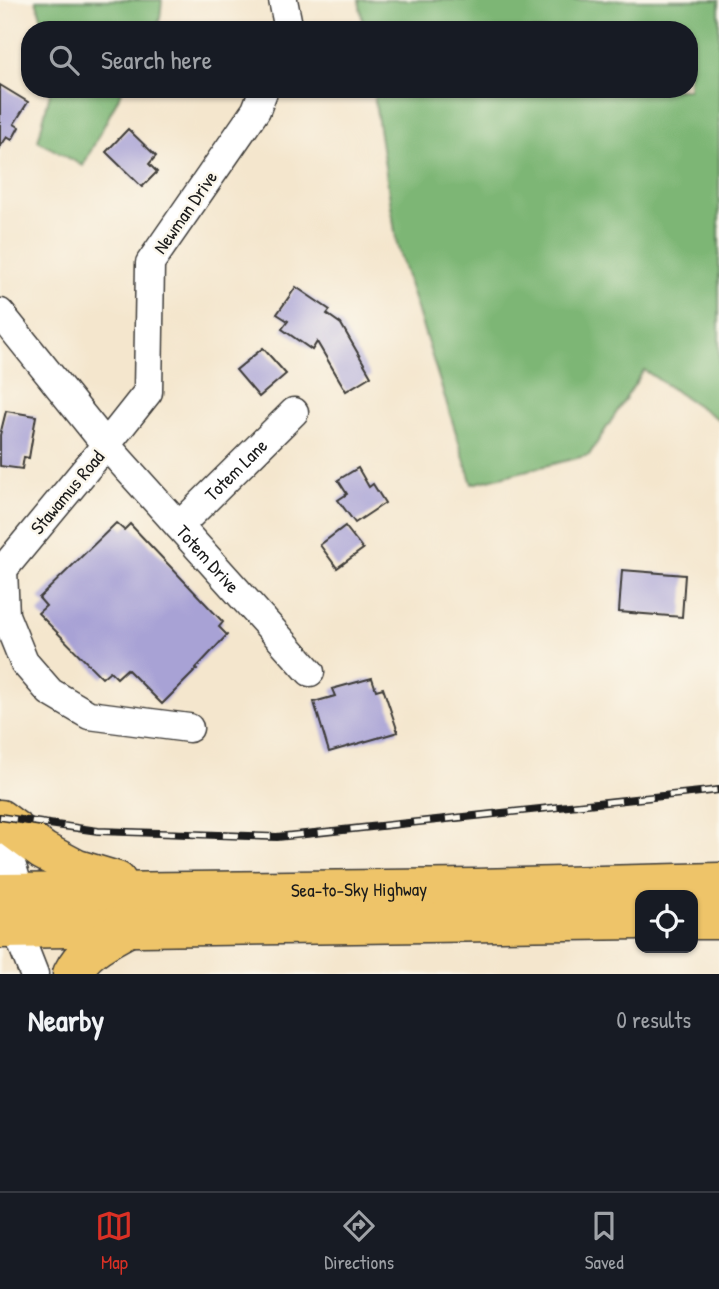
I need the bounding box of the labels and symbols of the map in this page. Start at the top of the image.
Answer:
street label: Newman Drive [147,165,223,259]
street label: Totem Lane [199,432,273,507]
street label: Stawamus Road [24,444,110,540]
street label: Totem Drive [170,519,246,599]
street label: Sea-to-Sky Highway [291,876,427,903]

